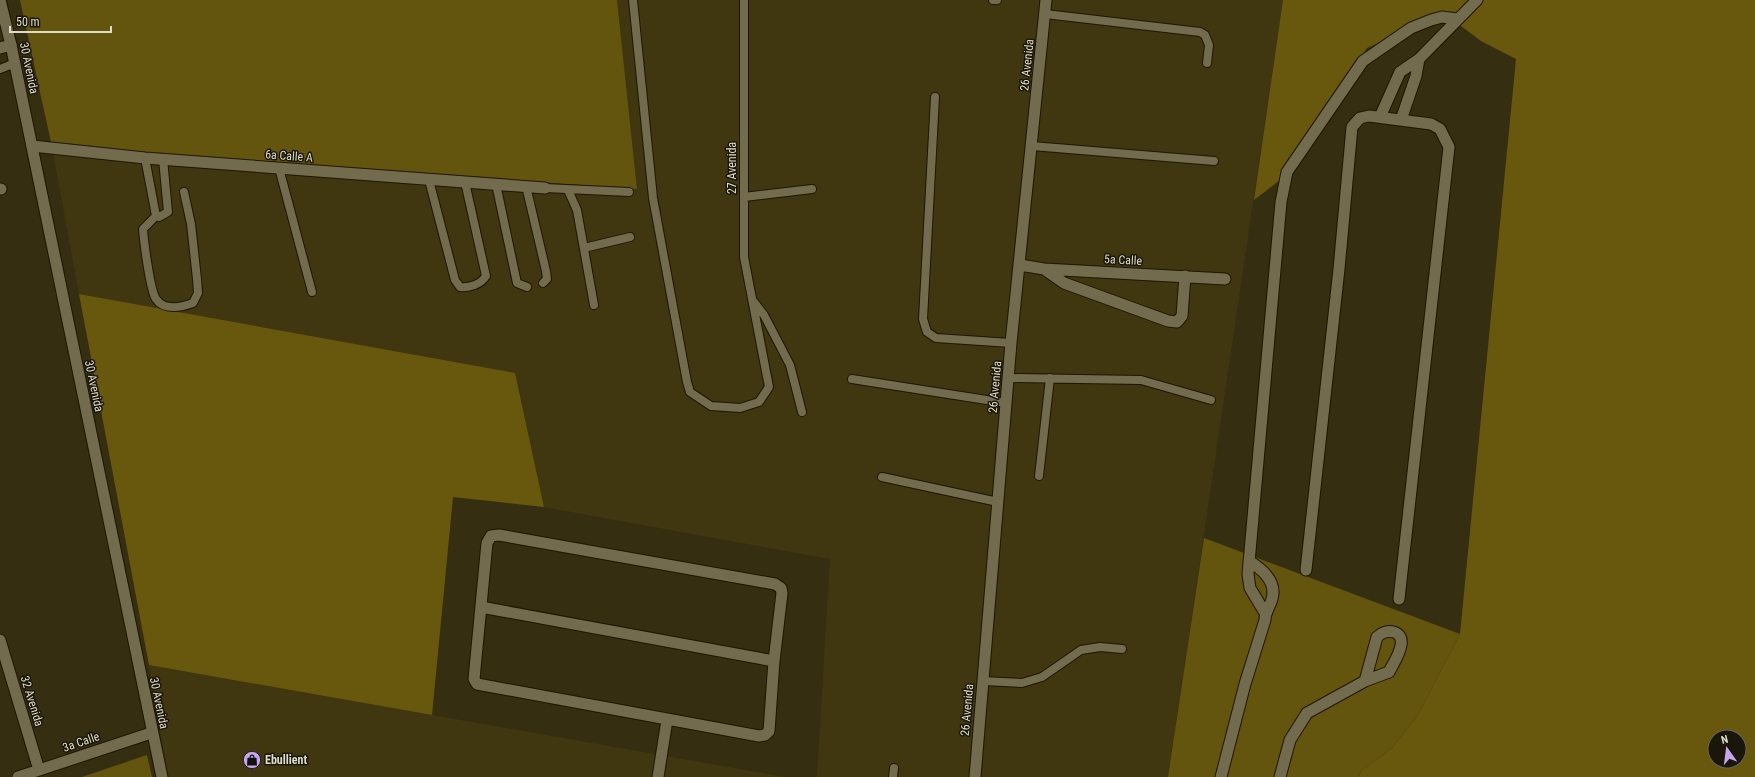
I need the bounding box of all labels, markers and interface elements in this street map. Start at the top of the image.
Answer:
scale bar [10,8,111,34]
text: 50 m [16,15,40,29]
street label: 26 Avenida [1017,38,1037,92]
street label: 30 Avenida [17,41,41,95]
street label: 27 Avenida [725,142,739,194]
street label: 6a Calle A [265,147,313,165]
street label: 5a Calle [1104,252,1143,268]
street label: 30 Avenida [82,359,106,413]
street label: 26 Avenida [986,360,1004,414]
street label: 32 Avenida [18,674,46,728]
street label: 30 Avenida [147,676,171,730]
street label: 26 Avenida [958,683,976,737]
street label: 3a Calle [61,729,102,755]
north arrow [1707,729,1747,769]
text: N [1720,733,1730,747]
shop icon: Ebullient [242,750,262,770]
place label: Ebullient [265,753,307,767]

